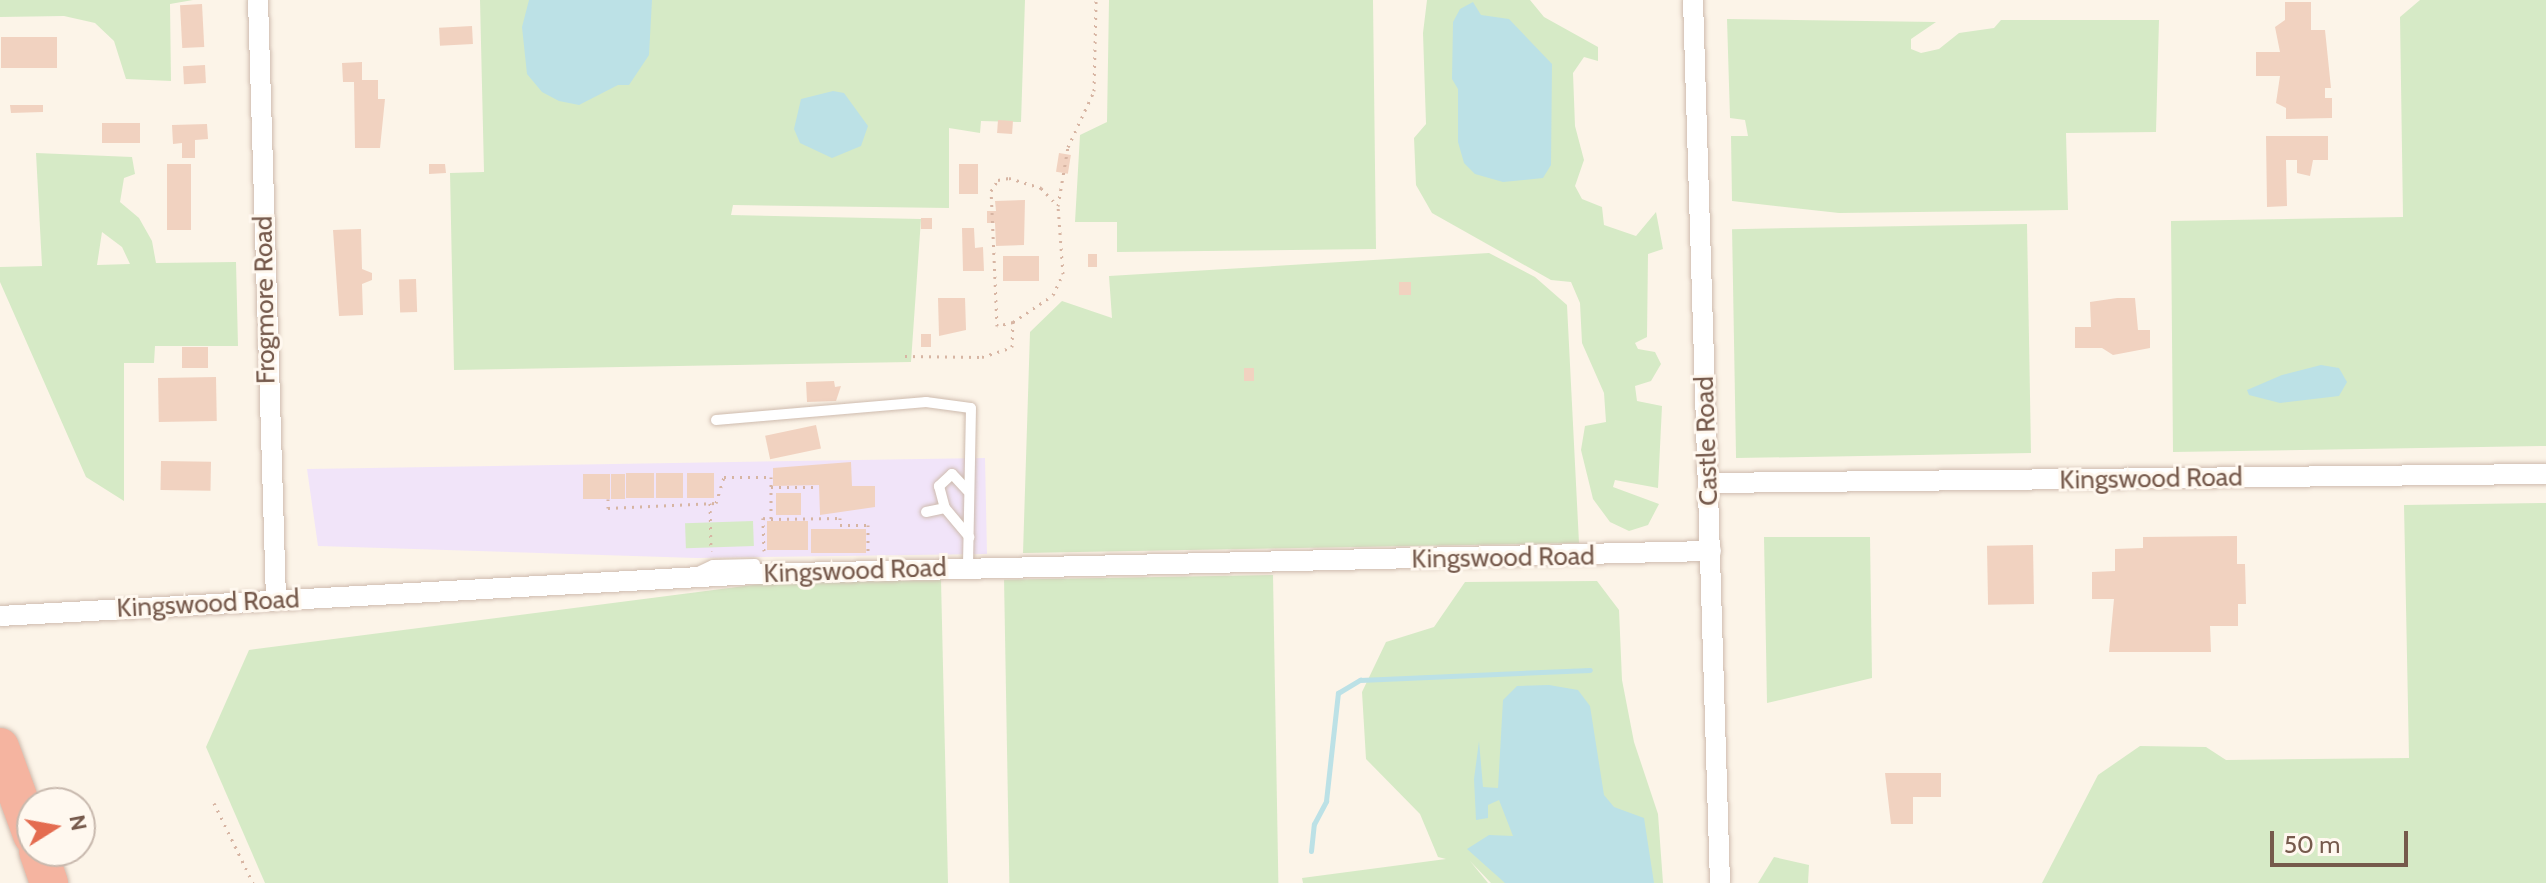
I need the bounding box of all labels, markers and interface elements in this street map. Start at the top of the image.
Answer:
street label: Frogmore Road [248,216,282,384]
street label: Castle Road [1689,376,1725,506]
street label: Kingswood Road [2059,462,2243,496]
street label: Kingswood Road [1411,541,1595,575]
street label: Kingswood Road [763,552,947,590]
street label: Kingswood Road [116,584,300,624]
north arrow [16,787,96,867]
text: N [63,812,93,833]
scale bar [2274,815,2412,865]
text: 50 m [2284,830,2340,859]

